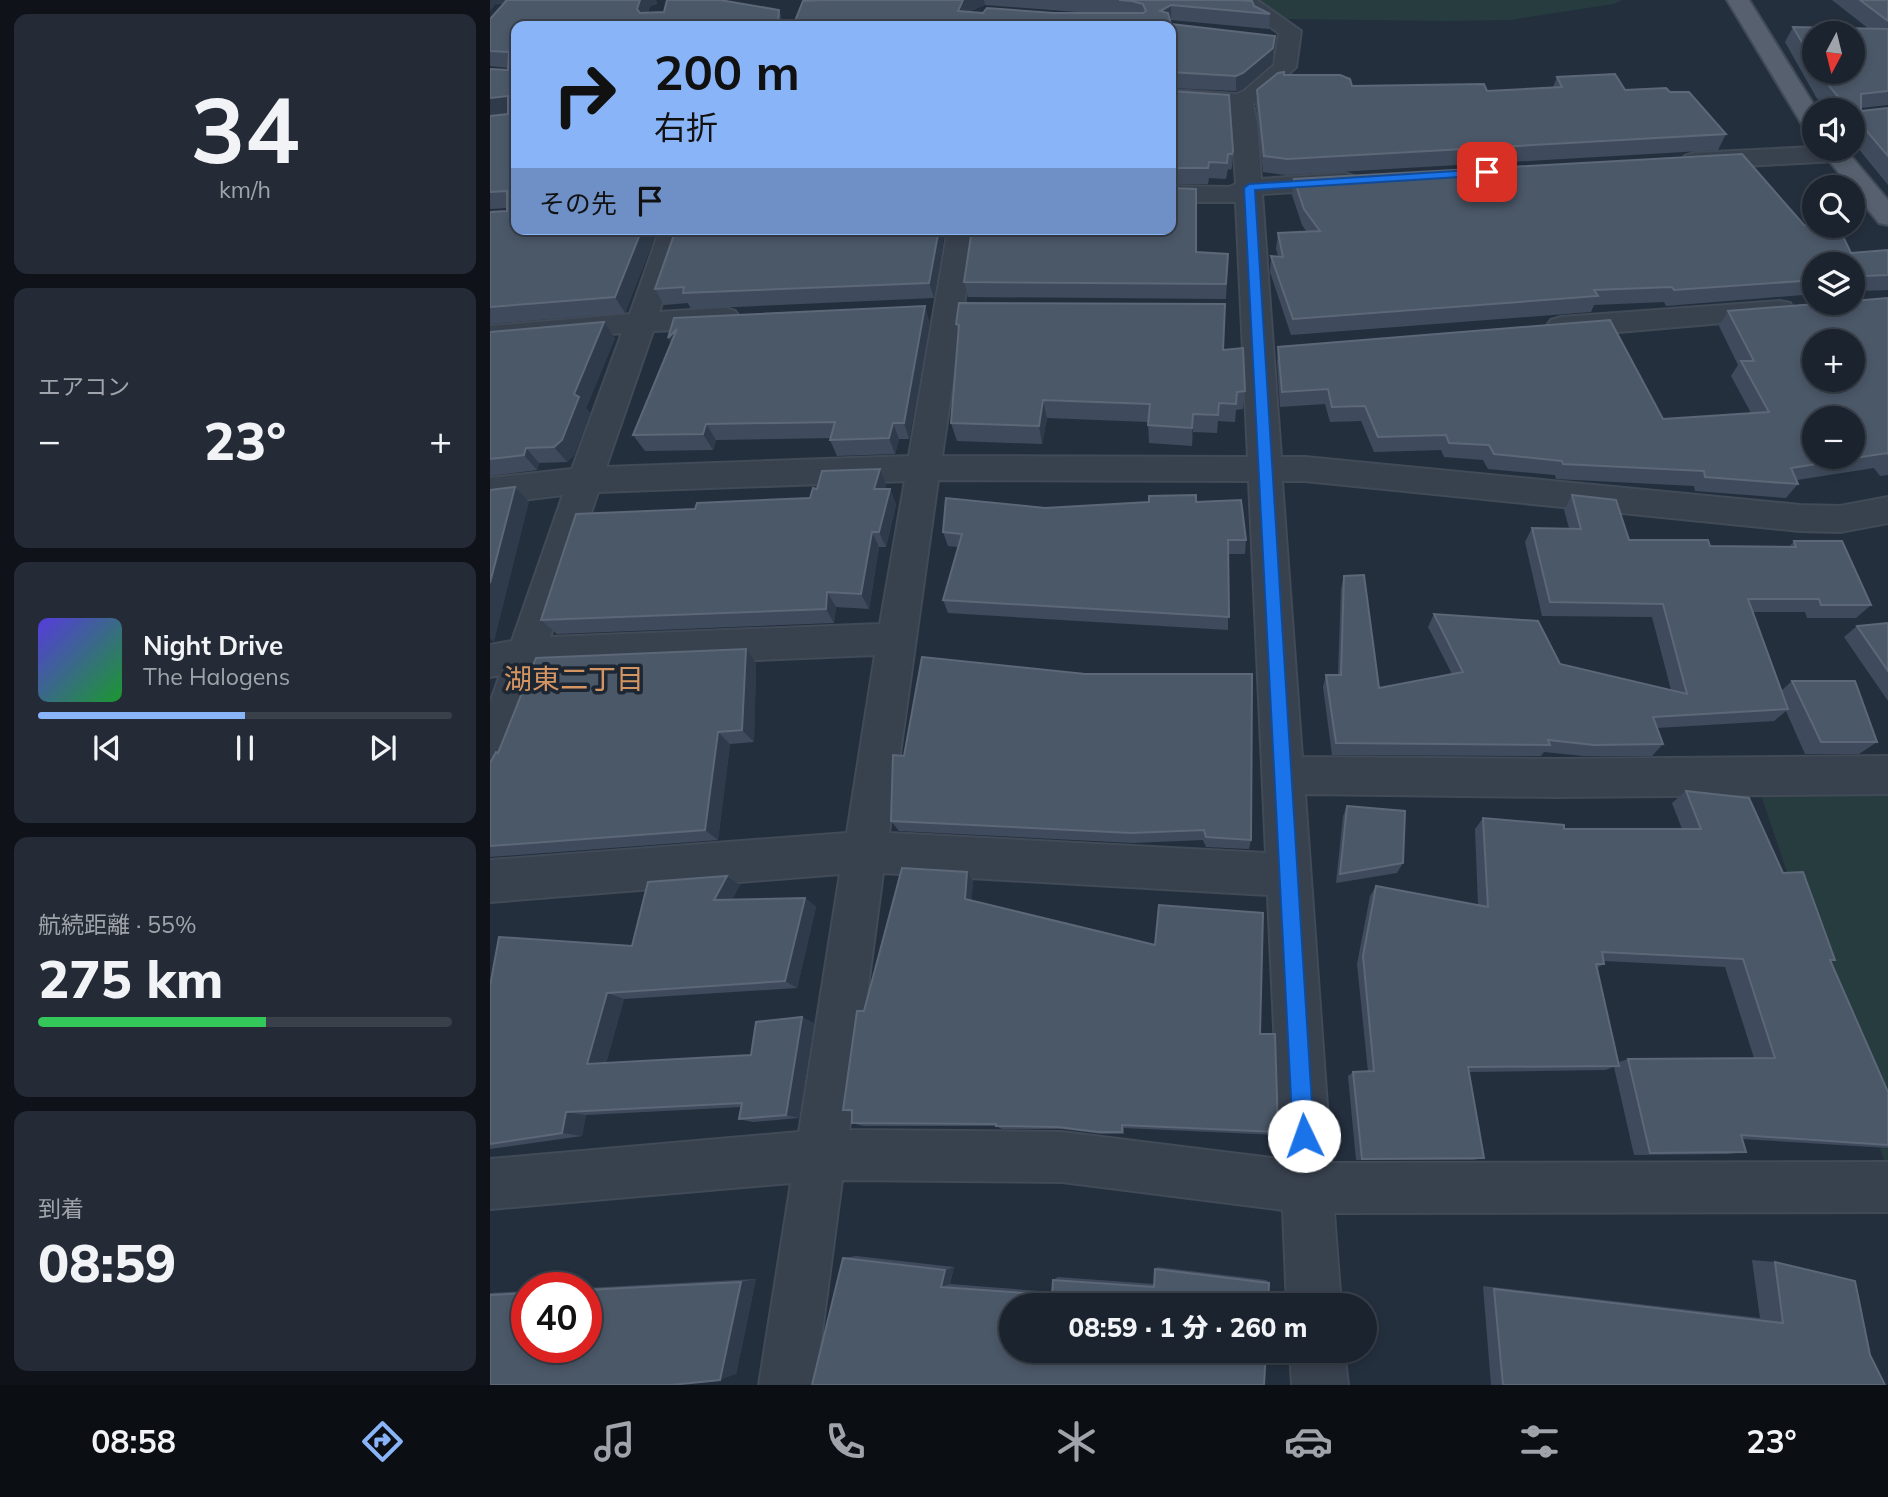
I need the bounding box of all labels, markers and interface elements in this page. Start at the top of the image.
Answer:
north arrow [1802,21,1866,84]
map controls [1802,21,1865,469]
text: 200 m [654,41,800,102]
icon: right [539,49,630,140]
text: 34 [190,72,300,186]
button: sound [1802,98,1865,161]
text: 右折 [654,107,718,147]
pin [1457,142,1517,202]
icon: arrive [1468,153,1506,191]
text: km/h [219,175,271,204]
button: search [1802,175,1865,238]
icon: arrive [631,182,669,220]
text: その先 [539,187,617,220]
button: layers [1802,252,1865,315]
button: + [1802,329,1865,392]
text: エアコン [38,372,130,401]
button: − [1802,406,1865,469]
text: 23° [204,408,286,473]
text: − [38,416,61,464]
text: + [429,416,452,464]
text: Night Drive [143,629,283,662]
district label: 湖東二丁目 [504,661,644,696]
text: The Halogens [143,662,290,691]
icon: previous [88,729,126,767]
icon: pause [226,729,264,767]
icon: next [364,729,402,767]
text: 航続距離 · 55% [38,910,196,939]
text: 275 km [38,946,223,1011]
position arrow [1267,1099,1341,1173]
text: 到着 [38,1194,84,1223]
text: 08:59 [38,1230,176,1295]
speed limit sign: 40 [511,1272,602,1363]
text: 08:59 · 1 分 · 260 m [1069,1311,1307,1344]
icon: directions [358,1417,407,1466]
icon: music [590,1417,639,1466]
icon: phone [821,1417,870,1466]
icon: climate [1052,1417,1101,1466]
icon: car [1284,1417,1333,1466]
icon: filters [1515,1417,1564,1466]
text: 08:58 [91,1421,176,1461]
text: 23° [1746,1421,1797,1461]

